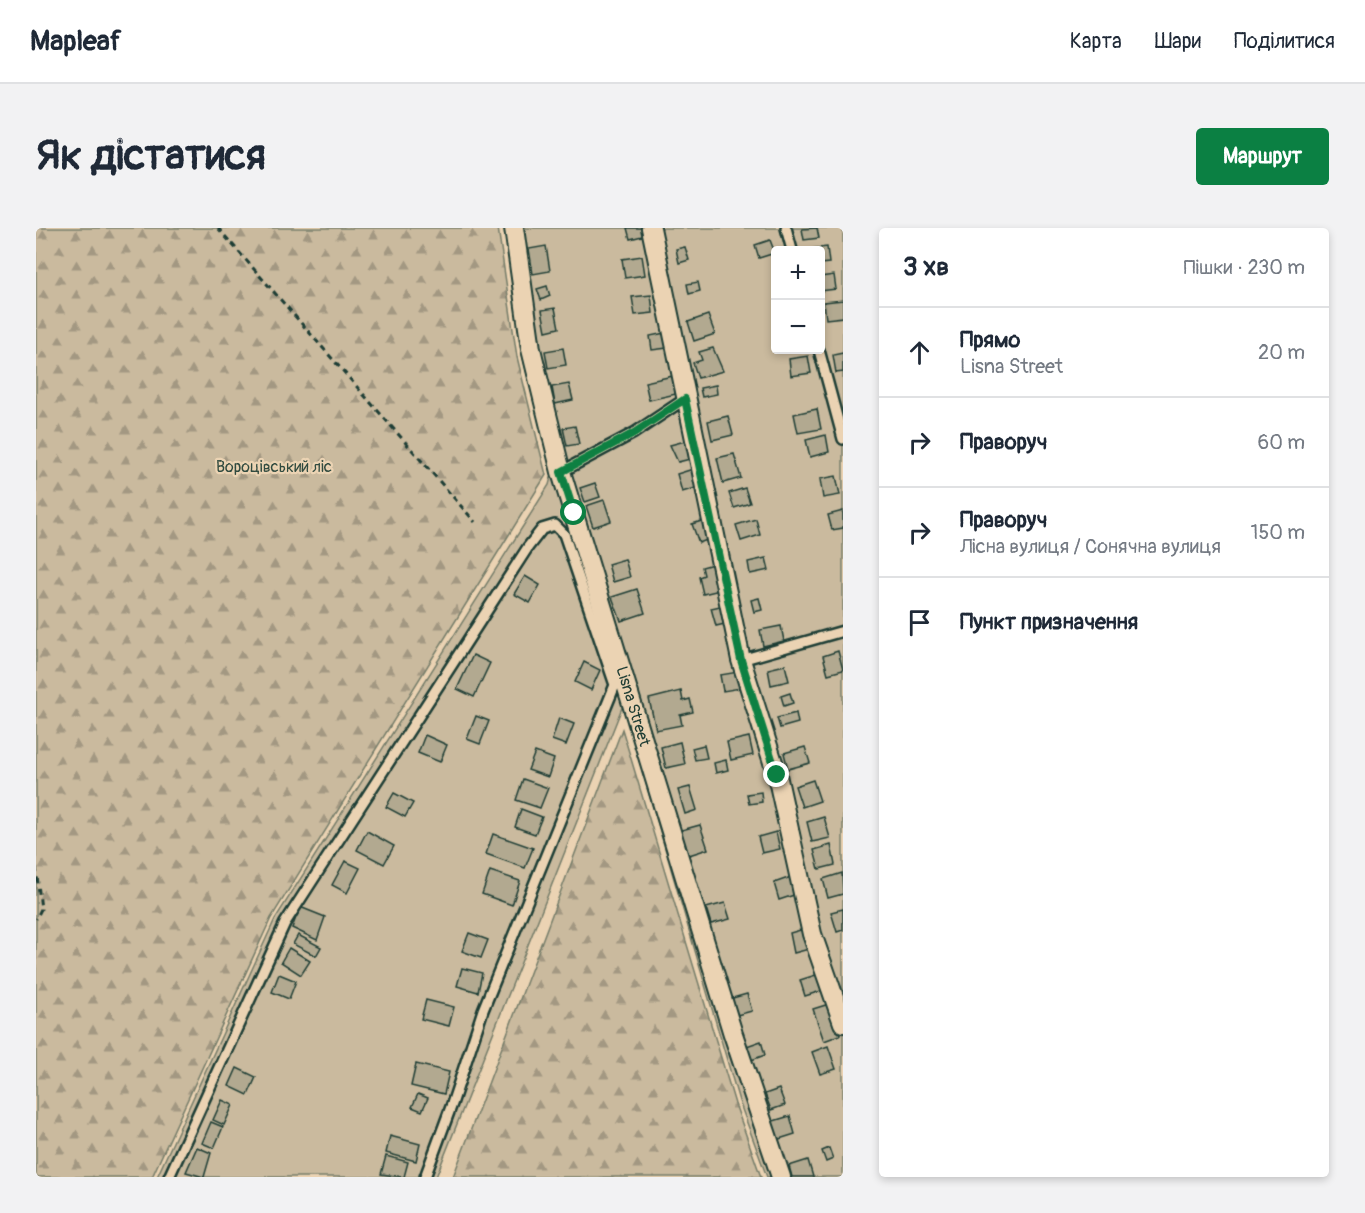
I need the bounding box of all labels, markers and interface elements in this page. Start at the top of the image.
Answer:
text: Mapleaf [30,24,121,59]
text: Карта [1070,28,1122,55]
text: Шари [1155,28,1201,55]
text: Поділитися [1234,28,1335,55]
button: Маршрут [1196,128,1329,185]
text: Як дістатися [36,130,266,182]
map controls [771,246,825,354]
button: + [771,246,825,300]
text: 3 хв [903,251,949,283]
text: Пішки · 230 m [1183,255,1305,280]
button: − [771,300,825,354]
text: Прямо [960,326,1020,354]
icon: ahead [903,336,936,369]
text: 20 m [1258,340,1305,365]
text: Lisna Street [960,354,1063,379]
icon: right [903,426,936,459]
text: Праворуч [960,428,1047,456]
text: 60 m [1258,430,1305,455]
park label: Вороцівський ліс [216,457,332,477]
route start [560,499,586,525]
text: Праворуч [960,506,1047,534]
icon: right [903,516,936,549]
text: 150 m [1251,520,1305,545]
text: Лісна вулиця / Сонячна вулиця [960,534,1221,559]
icon: arrive [903,606,936,639]
text: Пункт призначення [960,608,1138,636]
street label: Lisna Street [611,664,655,749]
route end [763,761,789,787]

